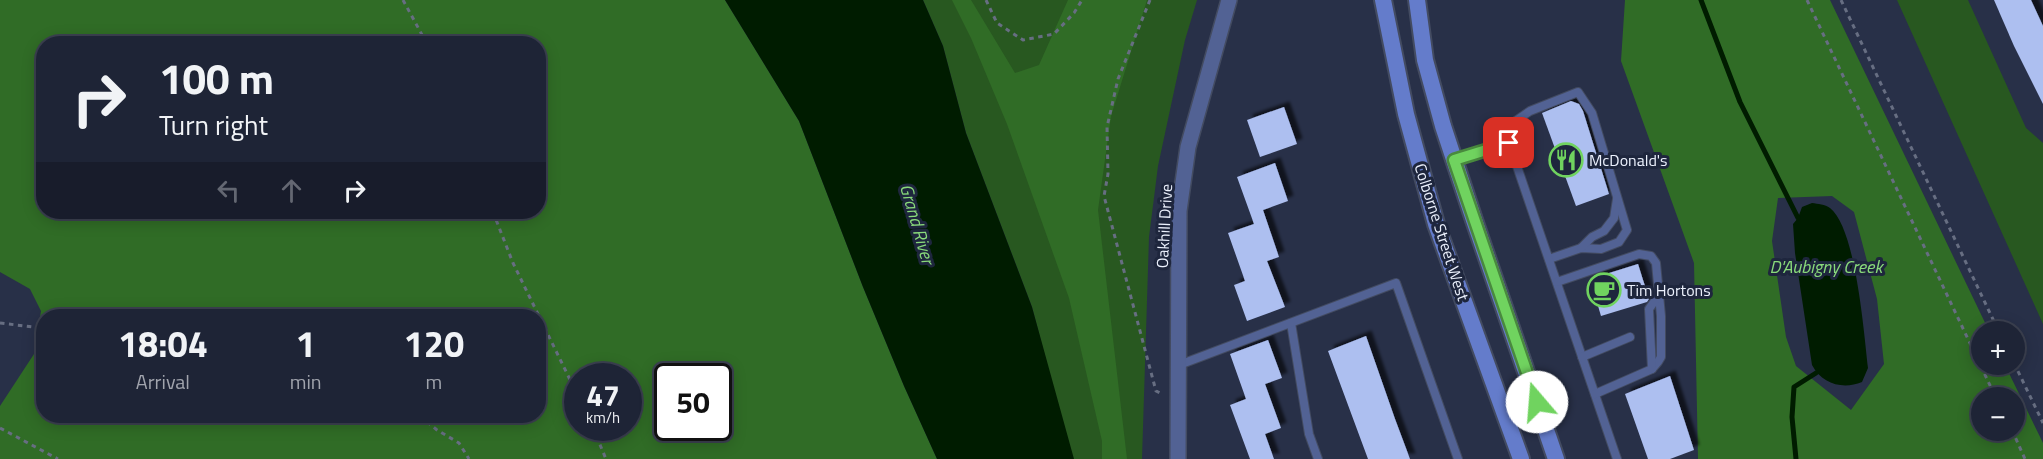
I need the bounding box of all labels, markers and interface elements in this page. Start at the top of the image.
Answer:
text: 100 m [159,46,274,110]
icon: right [60,60,138,138]
text: Turn right [159,104,268,145]
pin [1483,117,1534,168]
icon: arrive [1492,126,1525,159]
restaurant icon: McDonald's [1548,142,1584,178]
place label: McDonald's [1589,148,1668,172]
street label: Colborne Street West [1408,160,1476,304]
icon: left [212,174,245,207]
icon: ahead [275,174,308,207]
icon: right [338,174,371,207]
water label: Grand River [893,180,942,269]
street label: Oakhill Drive [1150,183,1178,269]
water label: D'Aubigny Creek [1770,253,1884,280]
cafe icon: Tim Hortons [1586,272,1622,308]
place label: Tim Hortons [1627,278,1711,302]
text: 18:04 [118,316,208,371]
text: 1 [296,316,316,371]
text: 120 [404,316,464,371]
map controls [1971,321,2025,441]
button: + [1971,321,2025,375]
speed limit sign: 50 [654,363,732,441]
text: Arrival [136,366,190,397]
text: min [290,366,322,397]
text: m [425,366,442,397]
position arrow [1505,370,1569,434]
text: 47 [586,372,620,418]
button: − [1971,387,2025,441]
text: km/h [586,406,620,429]

